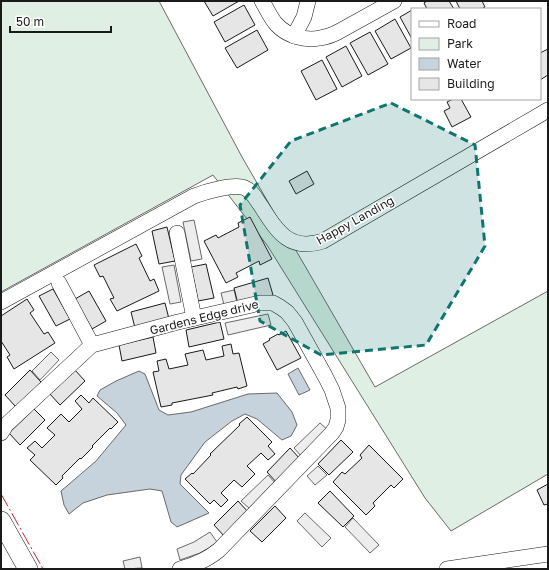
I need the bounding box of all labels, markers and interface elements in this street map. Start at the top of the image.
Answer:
scale bar [10,8,111,34]
legend [411,8,541,100]
text: 50 m [16,14,44,29]
text: Road [447,16,476,31]
text: Park [447,36,473,51]
text: Water [447,56,481,71]
text: Building [447,76,495,91]
street label: Happy Landing [313,192,397,248]
street label: Gardens Edge drive [148,296,260,338]

